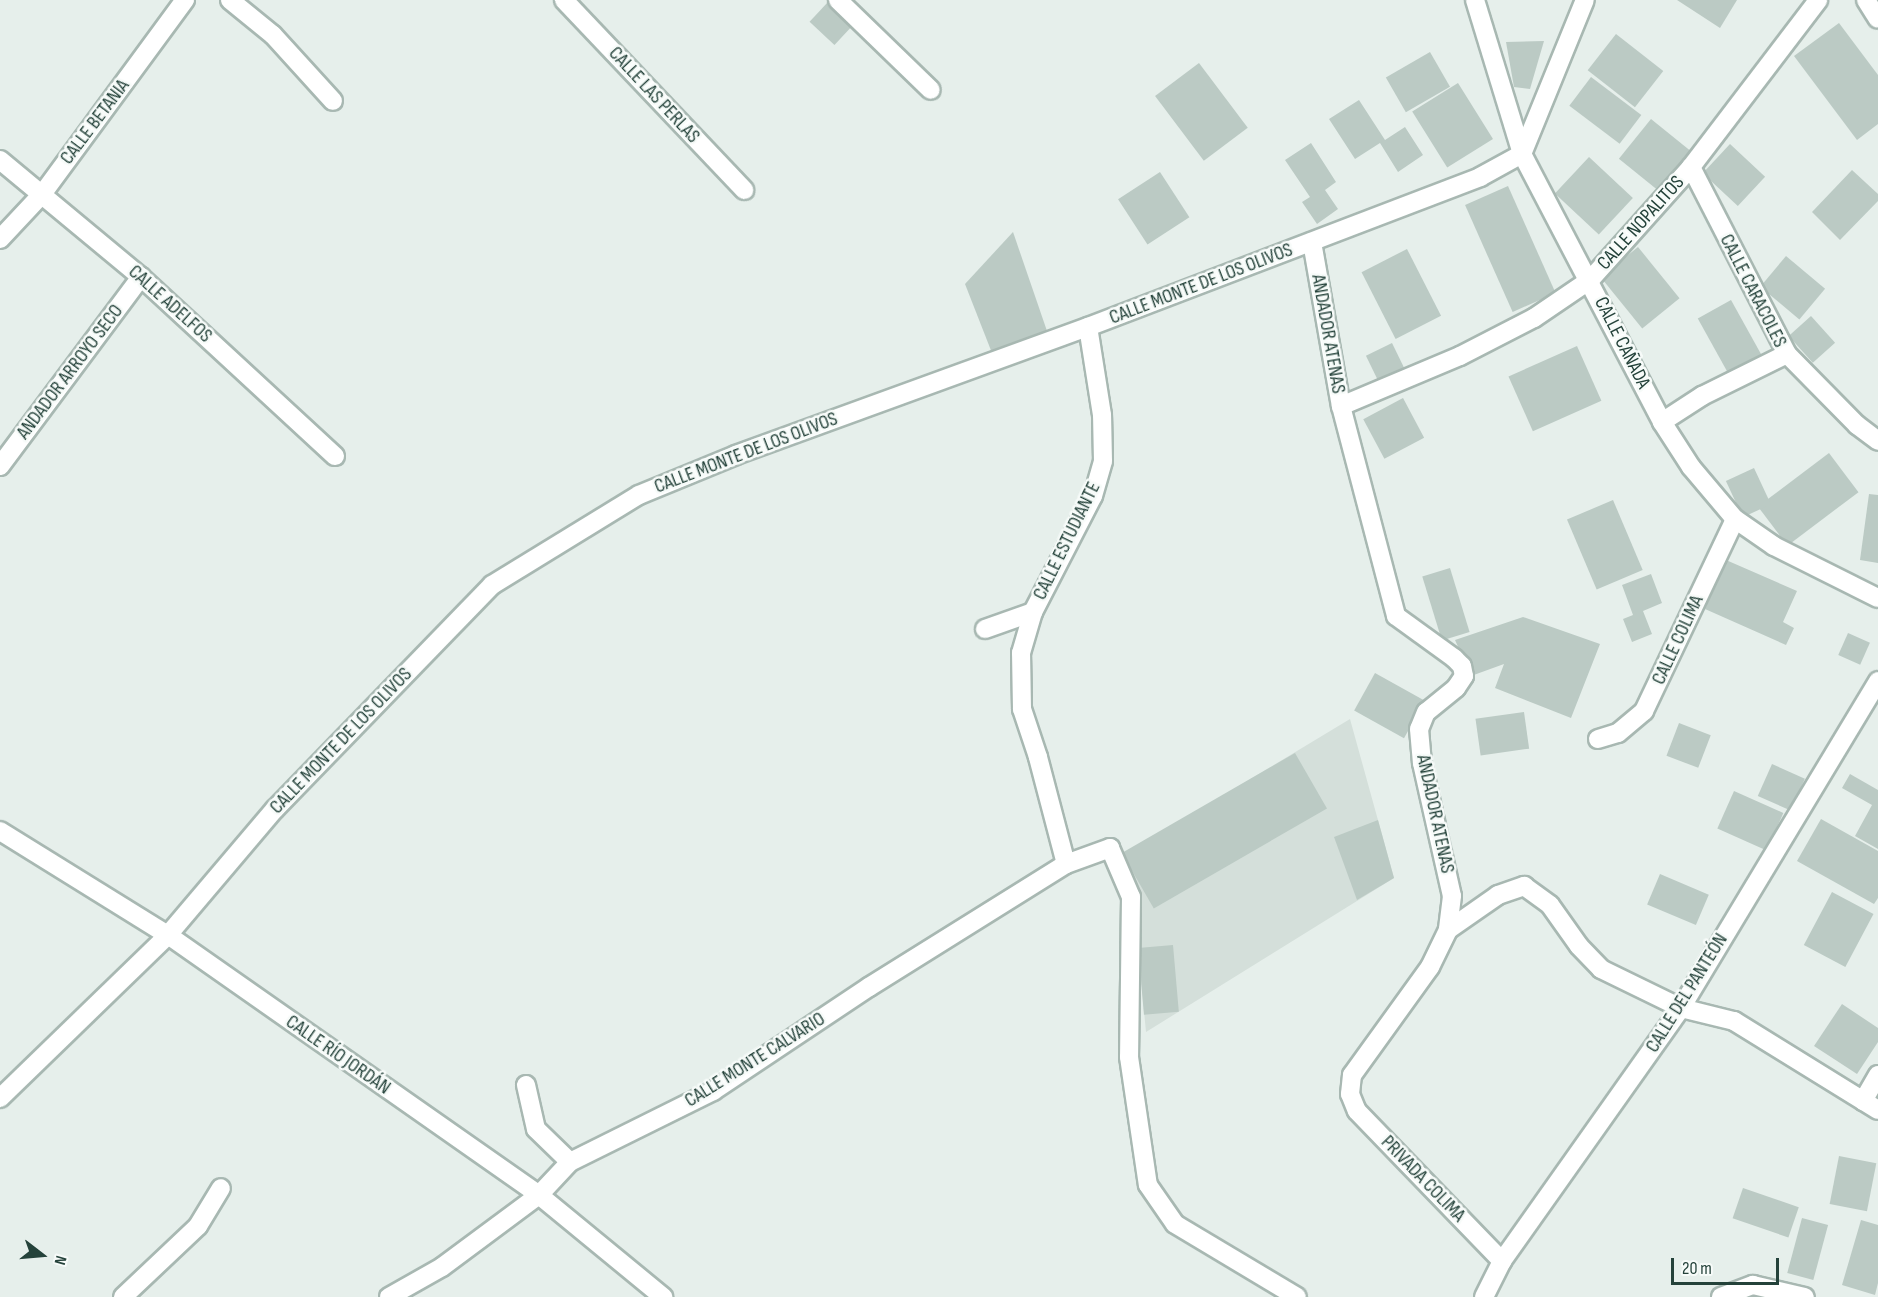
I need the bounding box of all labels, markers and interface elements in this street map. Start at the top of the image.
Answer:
street label: CALLE LAS PERLAS [603,42,705,148]
street label: CALLE BETANIA [55,75,135,169]
street label: CALLE NOPALITOS [1592,171,1690,275]
street label: CALLE CARACOLES [1714,230,1792,352]
street label: CALLE MONTE DE LOS OLIVOS [1106,238,1296,330]
street label: CALLE ADELFOS [123,260,217,348]
street label: ANDADOR ATENAS [1306,273,1350,395]
street label: CALLE CAÑADA [1589,293,1655,393]
street label: ANDADOR ARROYO SECO [12,300,128,444]
street label: CALLE MONTE DE LOS OLIVOS [651,407,841,499]
street label: CALLE ESTUDIANTE [1028,478,1106,604]
street label: CALLE COLIMA [1647,592,1709,688]
street label: CALLE MONTE DE LOS OLIVOS [265,663,417,819]
street label: ANDADOR ATENAS [1411,753,1459,875]
street label: CALLE DEL PANTEÓN [1641,929,1733,1057]
street label: CALLE MONTE CALVARIO [680,1007,830,1113]
street label: CALLE RÍO JORDÁN [281,1010,395,1100]
street label: PRIVADA COLIMA [1376,1131,1470,1227]
north arrow [12,1225,72,1285]
scale bar [1674,1246,1782,1284]
text: N [49,1253,70,1267]
text: 20 m [1682,1258,1712,1279]

